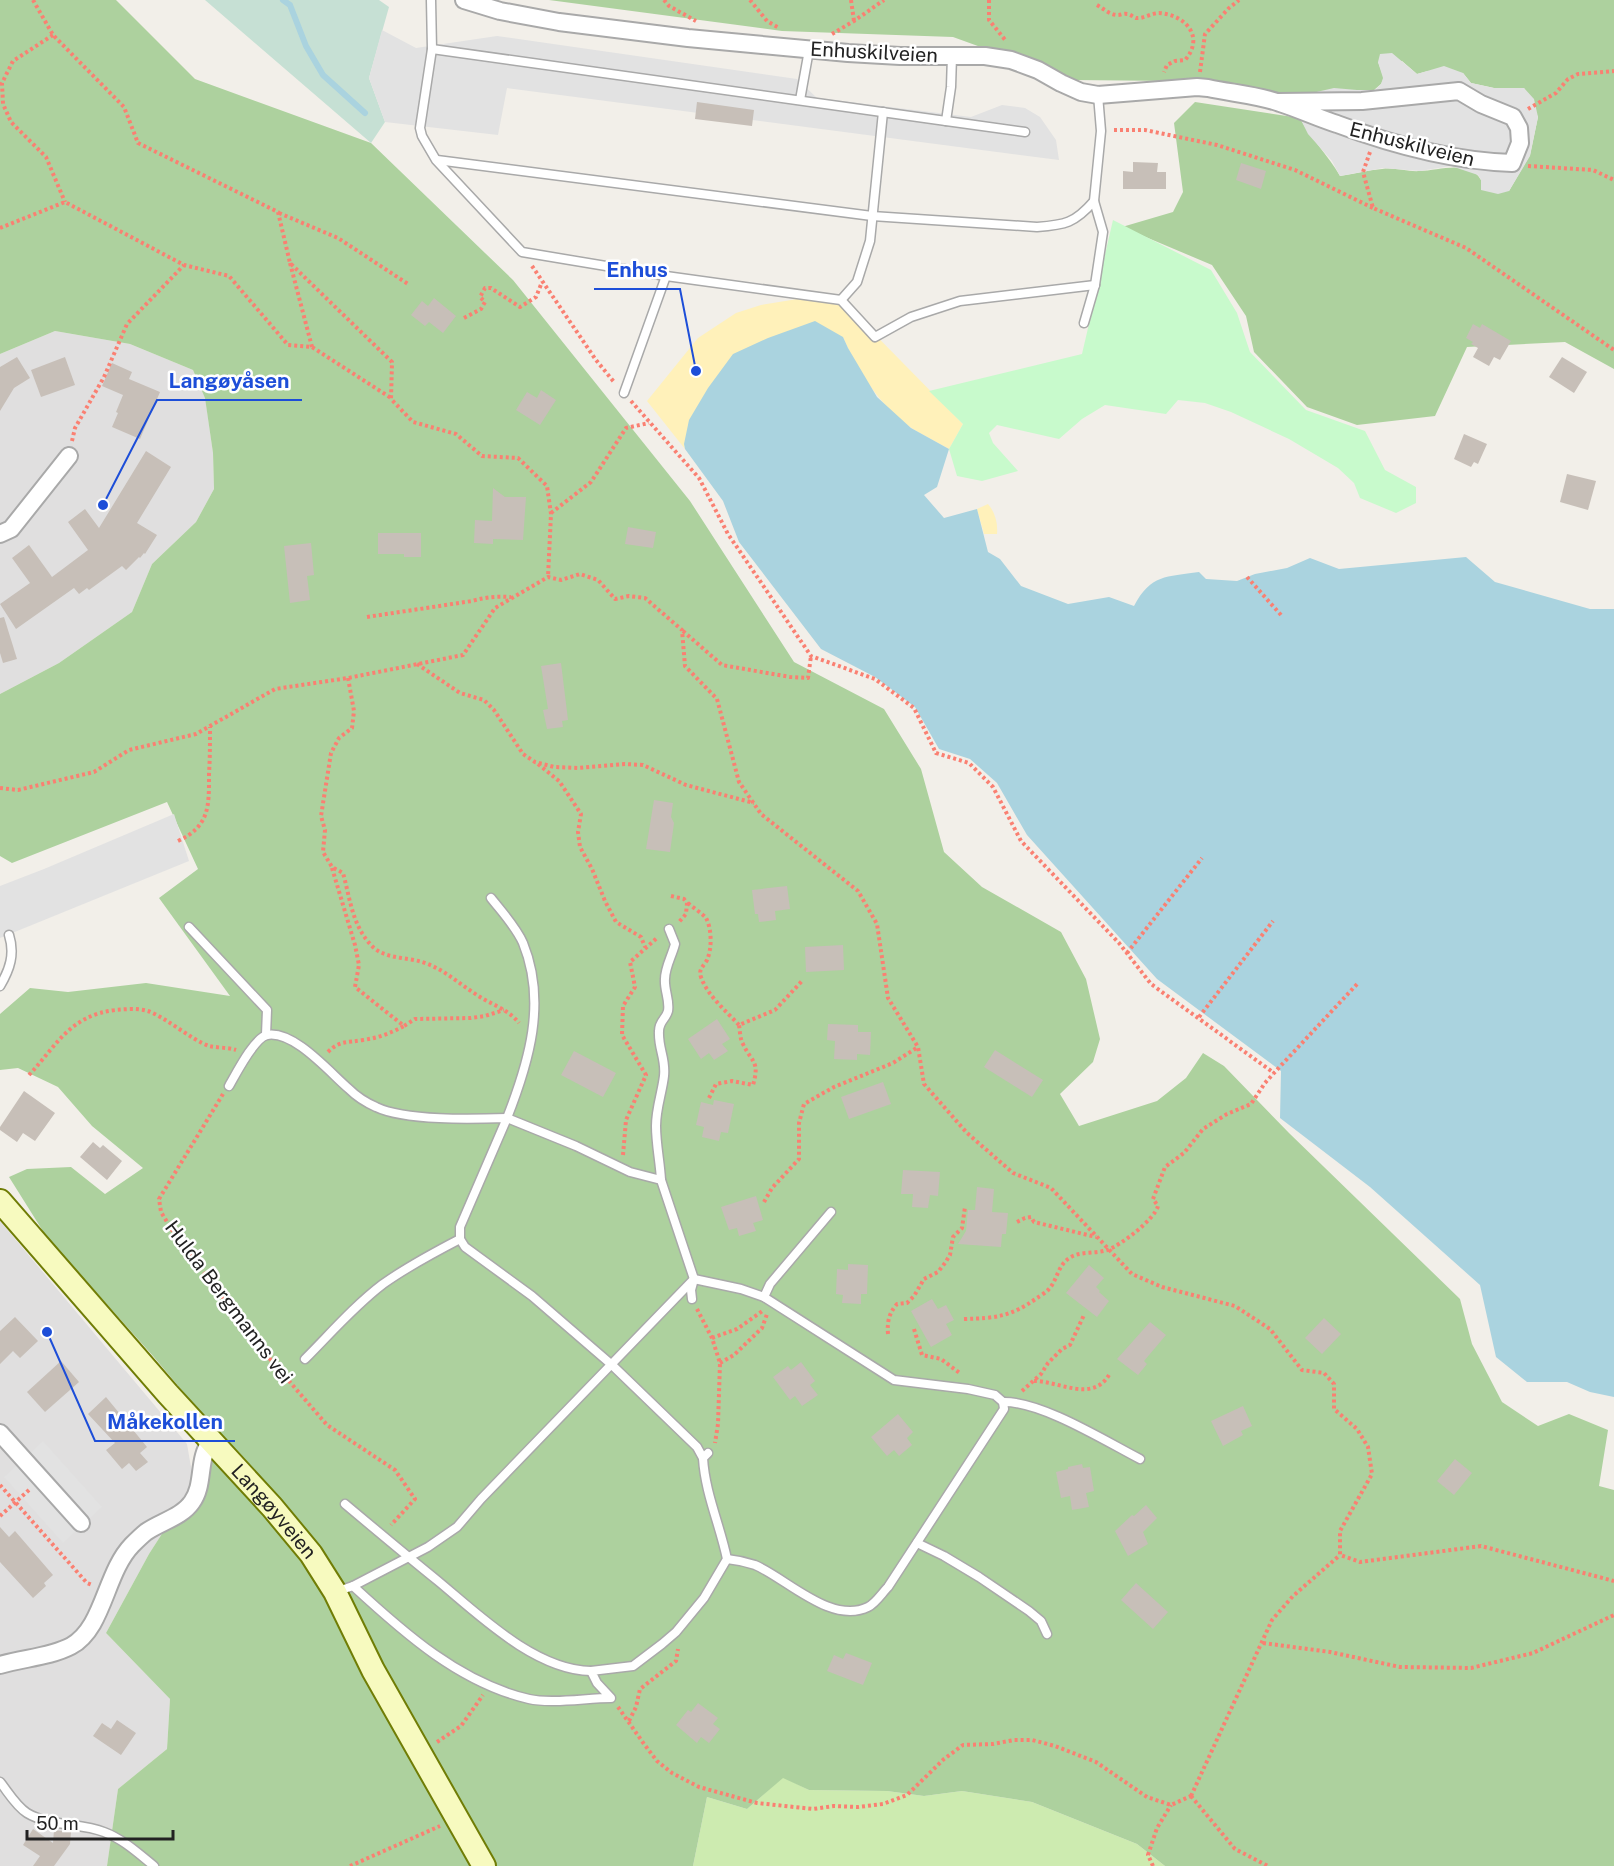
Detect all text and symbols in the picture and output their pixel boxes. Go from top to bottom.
street label: Enhuskilveien [809,37,939,67]
street label: Enhuskilveien [1347,117,1477,171]
callout: Enhus [594,250,680,289]
text: Enhus [606,257,668,282]
callout: Langøyåsen [157,361,302,400]
text: Langøyåsen [168,368,290,393]
street label: Hulda Bergmanns vei [160,1216,298,1388]
callout: Måkekollen [95,1402,235,1441]
text: Måkekollen [107,1409,223,1434]
street label: Langøyveien [226,1459,322,1564]
scale bar [27,1803,172,1841]
text: 50 m [36,1813,79,1834]

